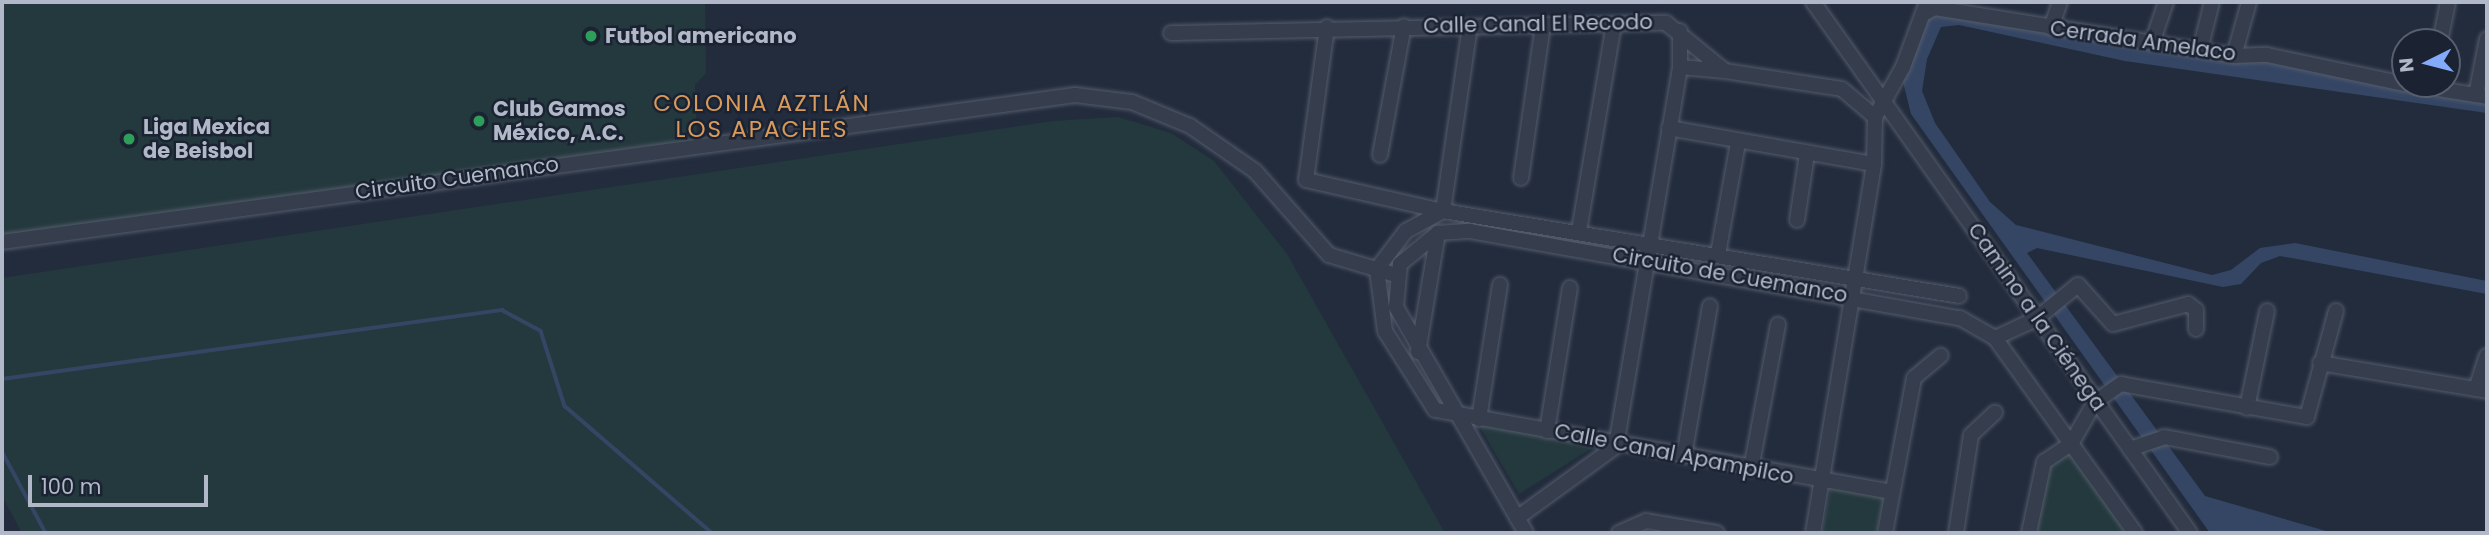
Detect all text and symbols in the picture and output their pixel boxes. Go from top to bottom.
street label: Calle Canal El Recodo [1423,9,1653,39]
street label: Cerrada Amelaco [2048,15,2238,67]
place label: Futbol americano [605,23,797,49]
marker: Futbol americano [583,28,599,44]
north arrow [2391,28,2461,98]
text: N [2392,57,2421,74]
district label: COLONIA AZTLÁN LOS APACHES [655,89,869,143]
place label: Club Gamos México, A.C. [493,96,626,146]
marker: Club Gamos México, A.C. [471,113,487,129]
place label: Liga Mexica de Beisbol [143,114,270,164]
marker: Liga Mexica de Beisbol [121,131,137,147]
street label: Circuito Cuemanco [354,151,560,205]
street label: Camino a la Ciénega [1963,218,2111,416]
street label: Circuito de Cuemanco [1611,242,1849,308]
street label: Calle Canal Apampilco [1552,418,1796,490]
scale bar [32,462,212,506]
text: 100 m [41,472,101,501]

